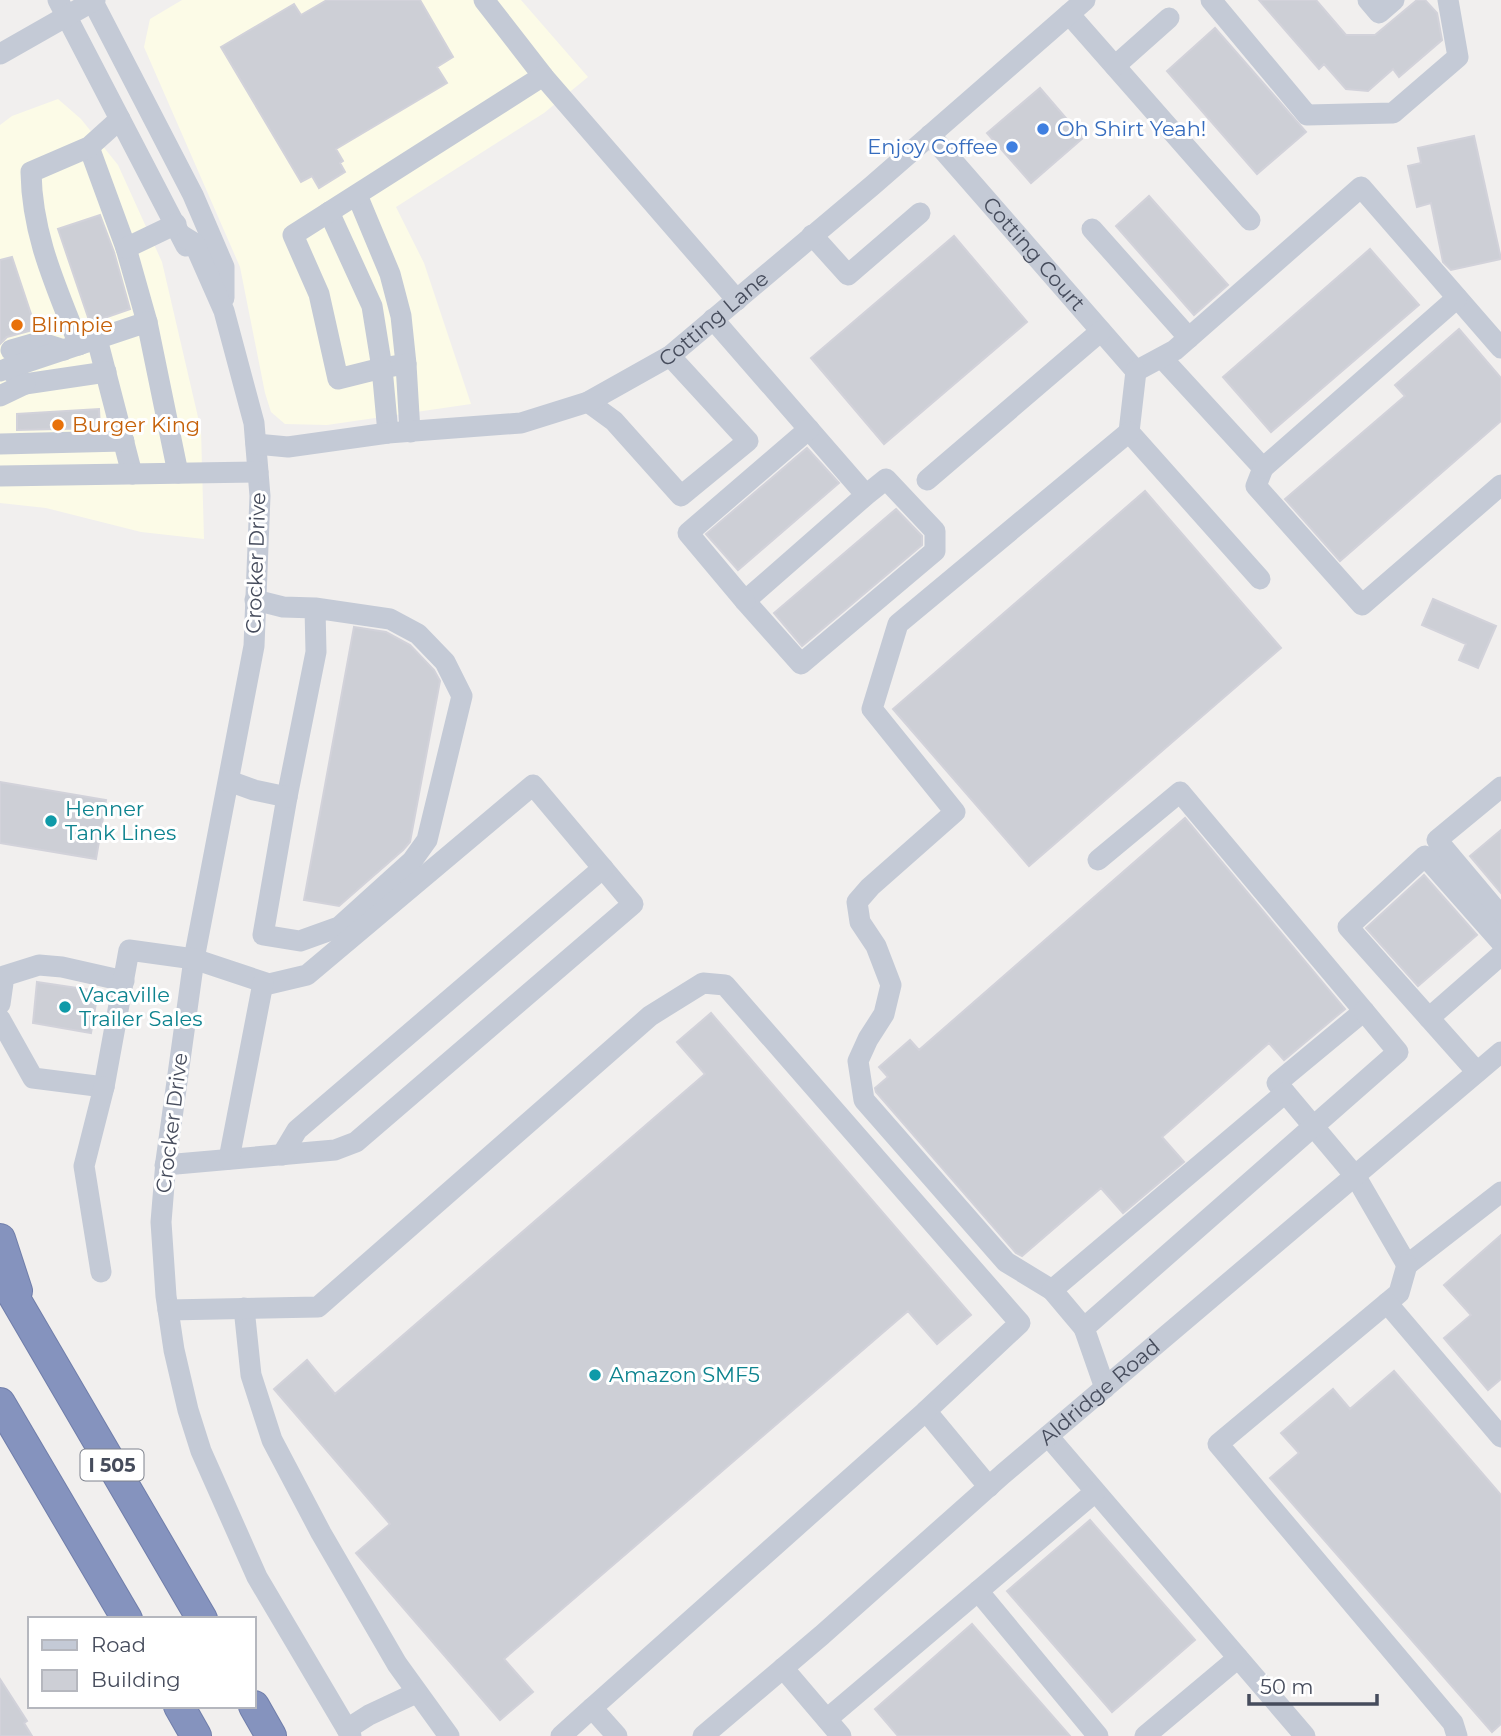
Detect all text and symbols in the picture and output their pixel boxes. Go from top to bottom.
place label: Oh Shirt Yeah! [1057,116,1206,141]
marker: Oh Shirt Yeah! [1035,121,1051,137]
place label: Enjoy Coffee [867,134,998,159]
marker: Enjoy Coffee [1004,139,1020,155]
street label: Cotting Court [978,192,1091,316]
street label: Cotting Lane [654,265,773,372]
place label: Blimpie [31,312,113,337]
marker: Blimpie [9,317,25,333]
place label: Burger King [72,412,200,437]
marker: Burger King [50,417,66,433]
street label: Crocker Drive [241,492,270,634]
place label: Henner Tank Lines [65,796,176,845]
marker: Henner Tank Lines [43,813,59,829]
place label: Vacaville Trailer Sales [79,982,203,1031]
marker: Vacaville Trailer Sales [57,999,73,1015]
street label: Crocker Drive [150,1051,193,1195]
street label: Aldridge Road [1034,1333,1165,1450]
place label: Amazon SMF5 [609,1362,760,1387]
marker: Amazon SMF5 [587,1367,603,1383]
road number: I 505 [80,1450,144,1480]
legend [28,1617,256,1708]
text: Road [91,1632,146,1657]
scale bar [1249,1662,1377,1706]
text: Building [91,1667,181,1692]
text: 50 m [1260,1674,1314,1699]

